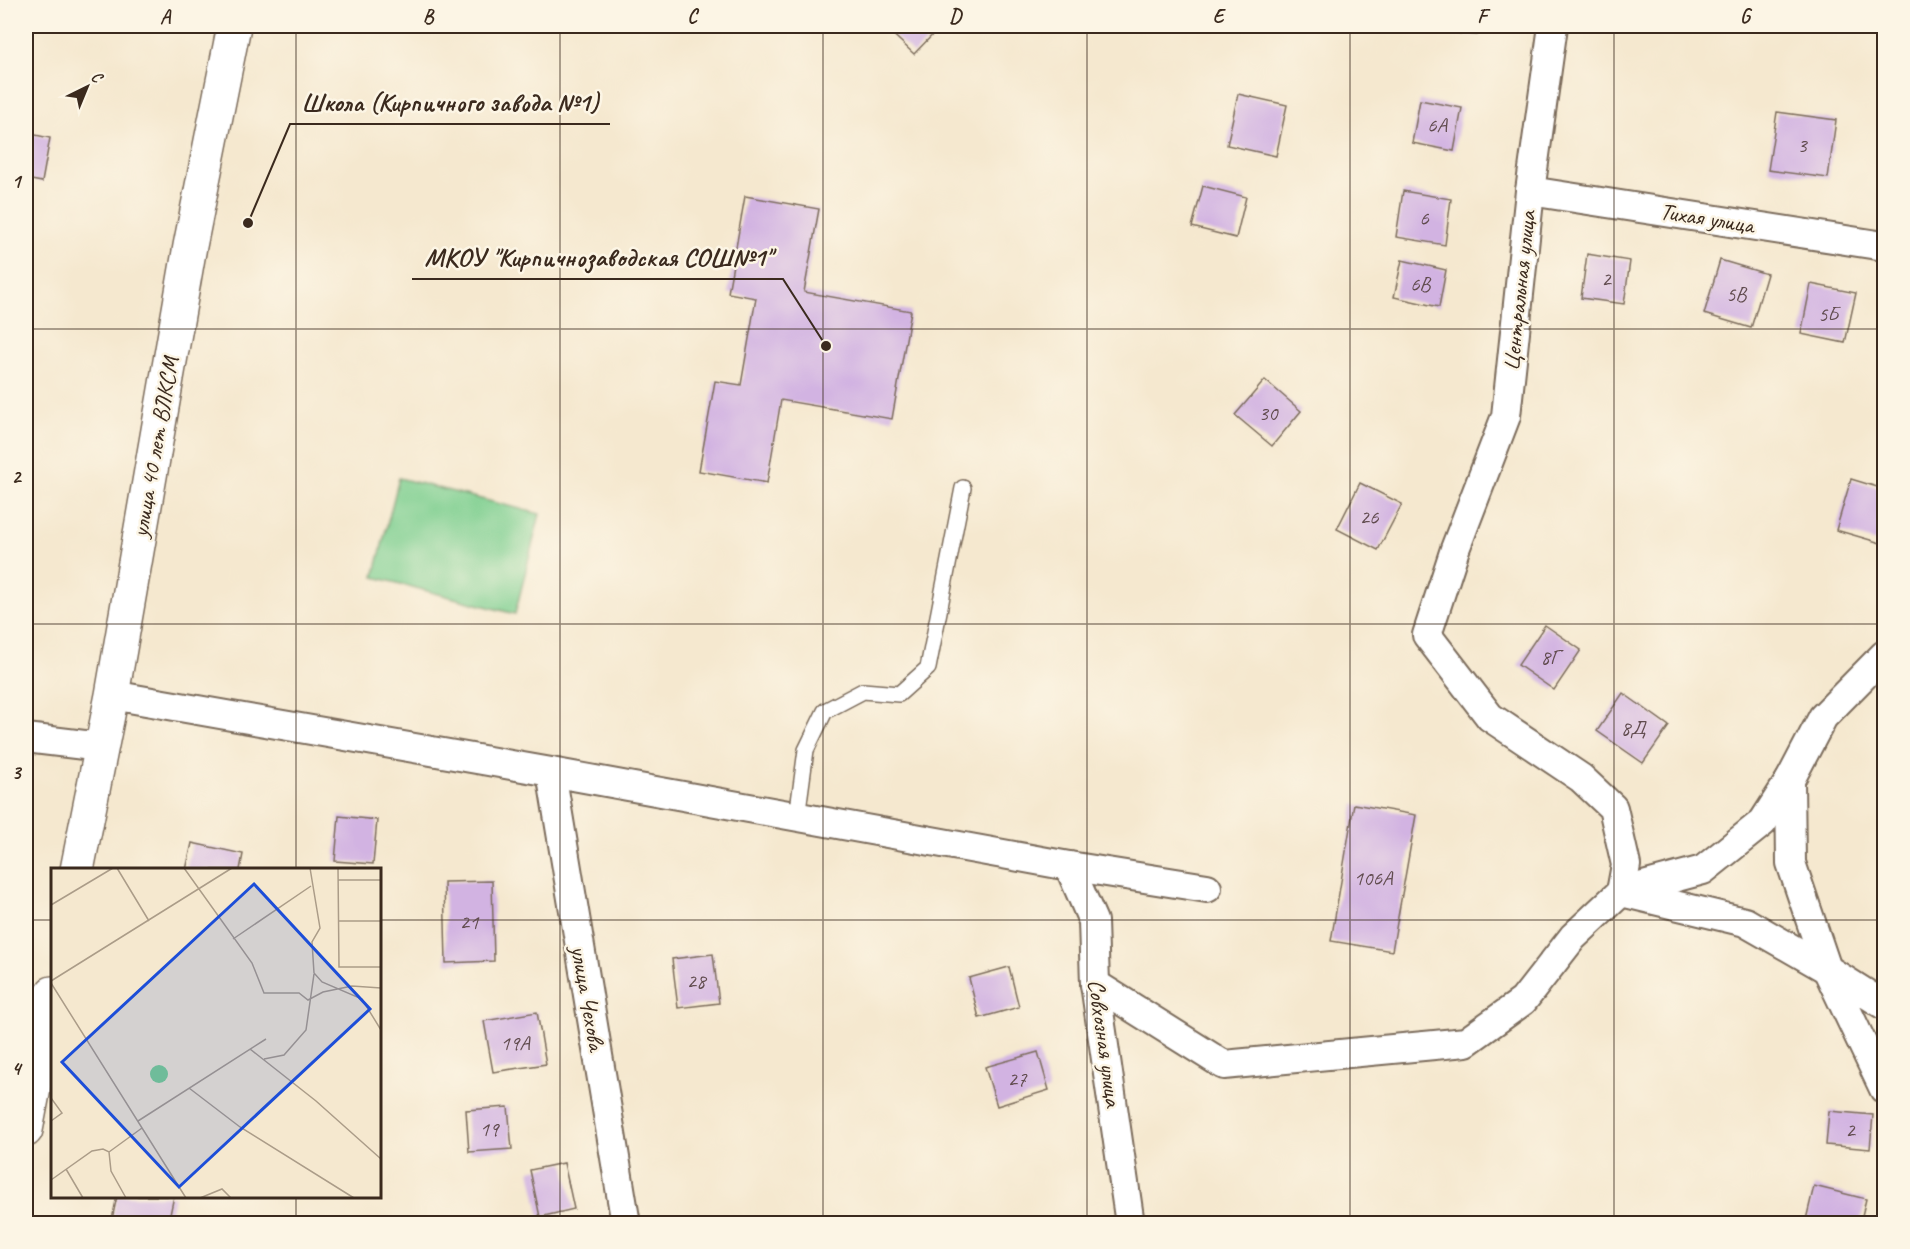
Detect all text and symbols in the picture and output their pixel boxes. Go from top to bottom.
text: A [160,4,172,29]
text: B [423,4,435,29]
text: C [687,4,699,29]
text: D [949,4,963,29]
text: E [1213,4,1227,29]
text: F [1477,4,1491,29]
text: G [1740,4,1753,29]
north arrow [57,57,117,117]
text: С [87,67,108,88]
callout: Школа (Кирпичного завода №1) [290,80,610,124]
text: Школа (Кирпичного завода №1) [301,86,601,119]
house number: 6А [1427,112,1448,138]
house number: 3 [1797,132,1808,158]
text: 1 [12,169,23,194]
street label: Тихая улица [1658,196,1758,241]
house number: 6 [1419,205,1429,231]
street label: Центральная улица [1496,208,1542,373]
callout: МКОУ "Кирпичнозаводская СОШ№1" [412,235,783,279]
text: МКОУ "Кирпичнозаводская СОШ№1" [425,241,777,274]
house number: 2 [1601,266,1612,292]
house number: 6В [1410,271,1432,297]
house number: 5В [1726,281,1748,307]
house number: 5Б [1818,301,1841,327]
street label: улица 40 лет ВЛКСМ [124,353,186,541]
house number: 30 [1259,400,1279,426]
text: 2 [12,464,23,489]
house number: 26 [1360,504,1379,530]
house number: 8Г [1540,644,1564,670]
house number: 8Д [1621,715,1647,741]
text: 3 [12,760,23,785]
house number: 106А [1354,865,1394,891]
inset map [51,868,381,1198]
house number: 21 [460,909,480,935]
street label: улица Чехова [564,941,612,1055]
house number: 28 [687,968,708,994]
street label: Совхозная улица [1081,977,1129,1110]
house number: 19А [500,1030,531,1056]
text: 4 [12,1056,24,1081]
house number: 27 [1008,1066,1028,1092]
house number: 19 [480,1116,500,1142]
house number: 2 [1845,1117,1856,1143]

